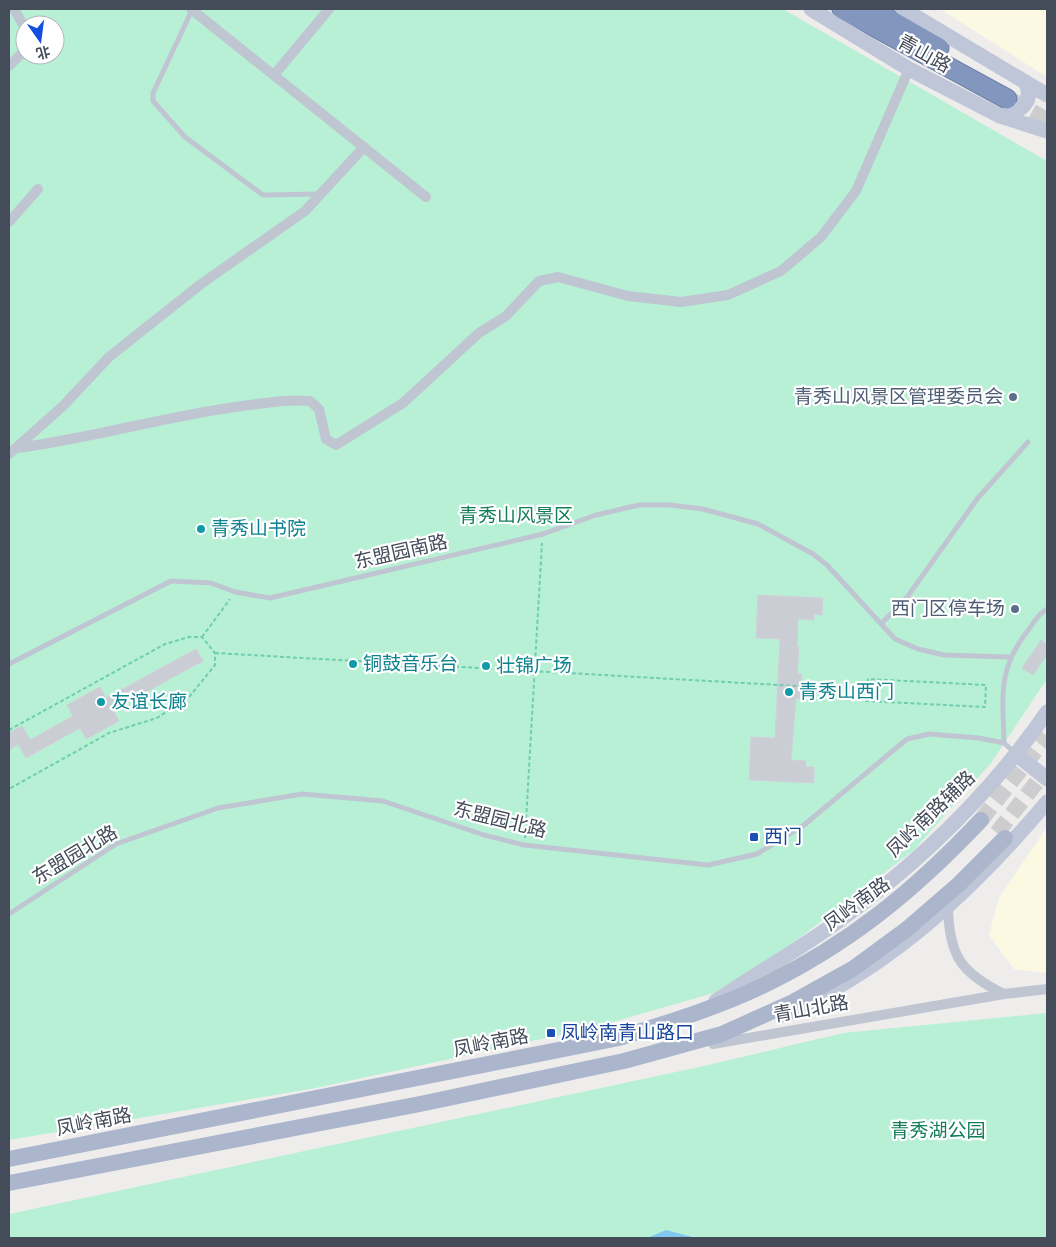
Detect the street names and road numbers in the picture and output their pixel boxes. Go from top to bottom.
street label: 青山路 [893,30,955,78]
street label: 东盟园南路 [352,530,450,574]
street label: 凤岭南路辅路 [882,766,980,862]
street label: 东盟园北路 [451,797,549,843]
street label: 东盟园北路 [28,820,122,890]
street label: 凤岭南路 [819,872,895,936]
street label: 青山北路 [771,991,851,1027]
street label: 凤岭南路 [451,1024,531,1062]
street label: 凤岭南路 [54,1103,134,1141]

